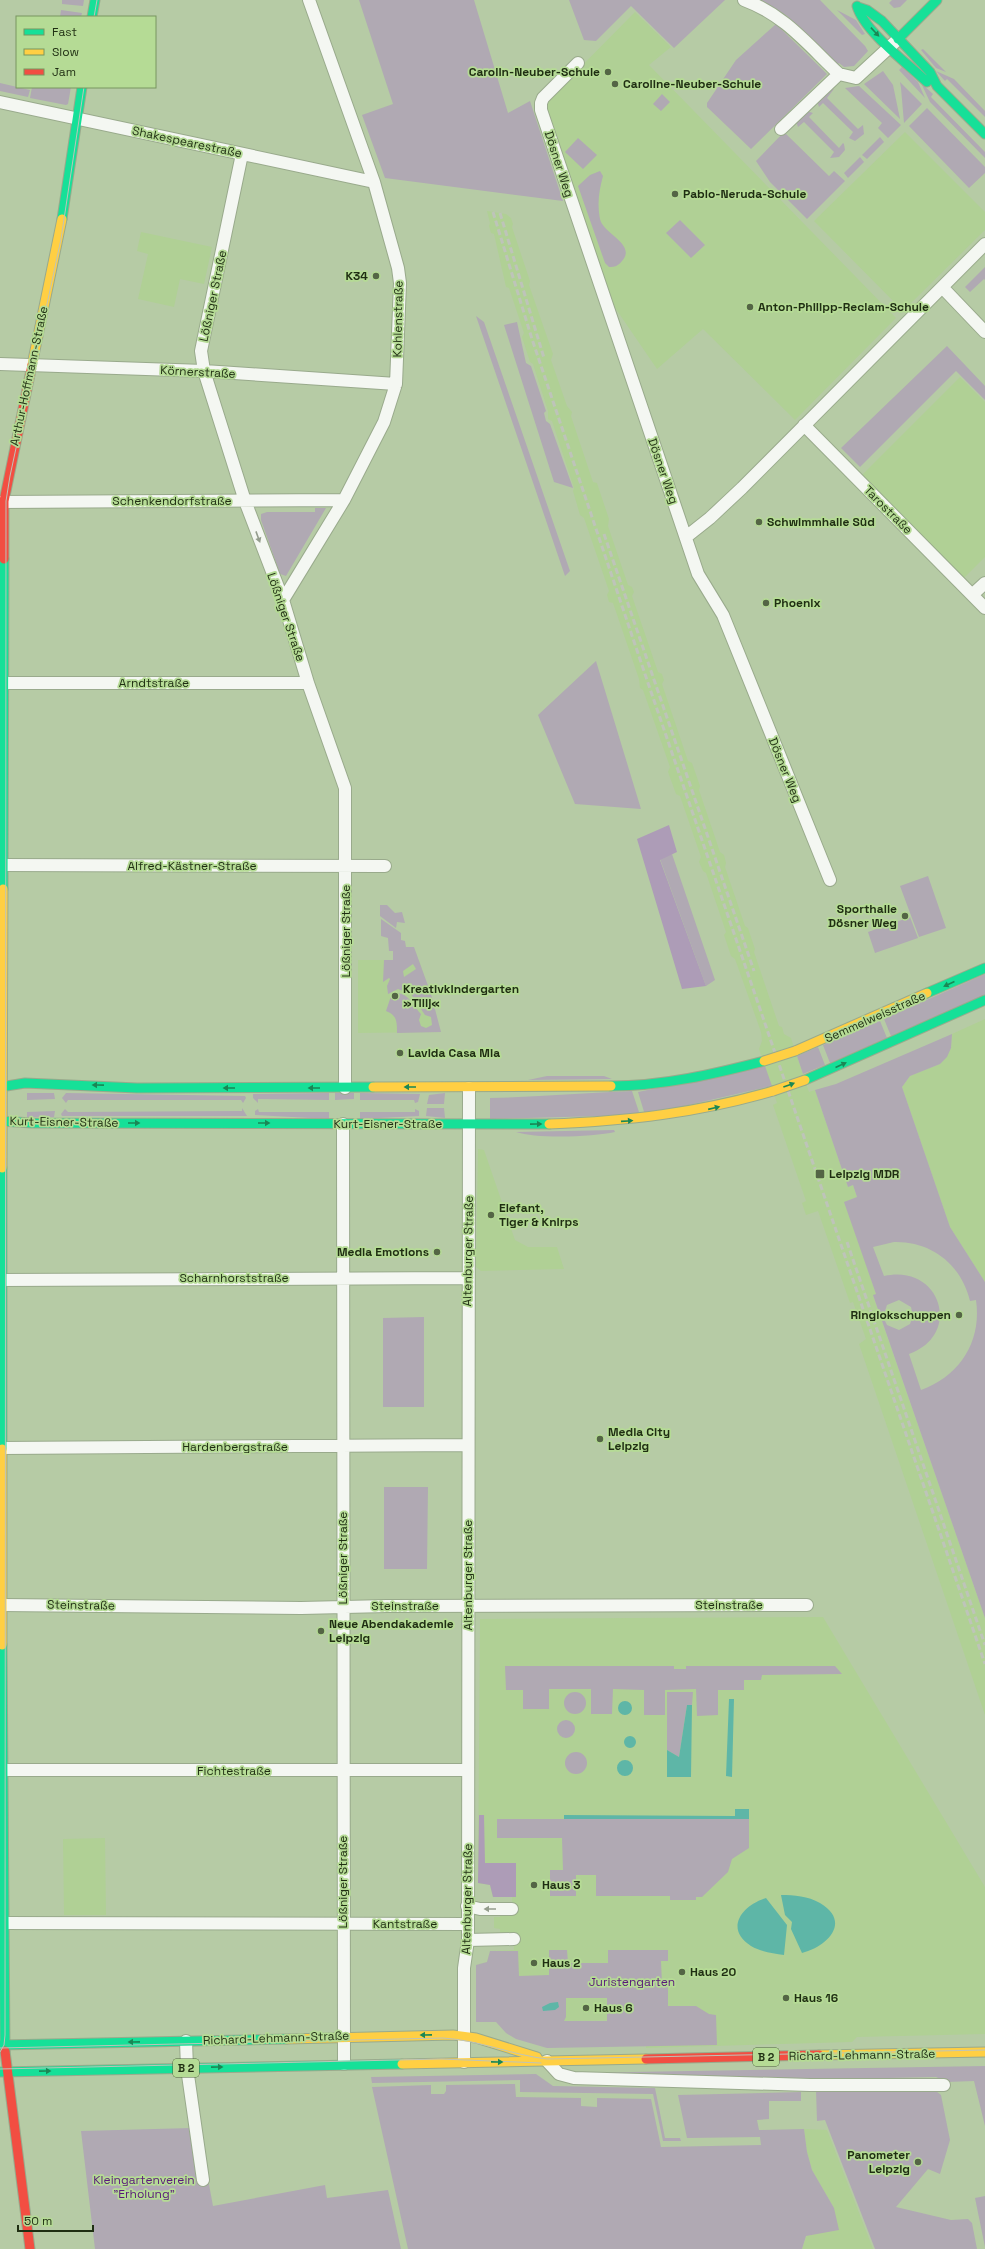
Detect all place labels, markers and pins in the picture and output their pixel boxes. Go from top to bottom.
place label: Carolin-Neuber-Schule [469,64,600,80]
marker: Carolin-Neuber-Schule [603,67,613,77]
place label: Caroline-Neuber-Schule [623,76,761,92]
marker: Caroline-Neuber-Schule [610,79,620,89]
place label: Pablo-Neruda-Schule [683,186,806,202]
marker: Pablo-Neruda-Schule [670,189,680,199]
place label: K34 [346,268,368,284]
marker: K34 [371,271,381,281]
place label: Anton-Philipp-Reclam-Schule [758,299,929,315]
marker: Anton-Philipp-Reclam-Schule [745,302,755,312]
place label: Schwimmhalle Süd [767,514,875,530]
marker: Schwimmhalle Süd [754,517,764,527]
place label: Phoenix [774,595,821,611]
marker: Phoenix [761,598,771,608]
place label: Sporthalle Dösner Weg [828,901,897,931]
marker: Sporthalle Dösner Weg [900,911,910,921]
place label: Kreativkindergarten »Tillj« [403,981,519,1011]
marker: Kreativkindergarten »Tillj« [390,991,400,1001]
place label: Lavida Casa Mia [408,1045,500,1061]
marker: Lavida Casa Mia [395,1048,405,1058]
place label: Leipzig MDR [829,1166,900,1182]
marker: Leipzig MDR [814,1168,826,1180]
place label: Elefant, Tiger & Knirps [499,1200,578,1230]
marker: Elefant, Tiger & Knirps [486,1210,496,1220]
place label: Media Emotions [337,1244,429,1260]
marker: Media Emotions [432,1247,442,1257]
place label: Ringlokschuppen [850,1307,951,1323]
marker: Ringlokschuppen [954,1310,964,1320]
place label: Media City Leipzig [608,1424,670,1454]
marker: Media City Leipzig [595,1434,605,1444]
place label: Neue Abendakademie Leipzig [329,1616,454,1646]
marker: Neue Abendakademie Leipzig [316,1626,326,1636]
place label: Haus 3 [542,1877,581,1893]
marker: Haus 3 [529,1880,539,1890]
place label: Haus 2 [542,1955,581,1971]
marker: Haus 2 [529,1958,539,1968]
place label: Haus 20 [690,1964,736,1980]
marker: Haus 20 [677,1967,687,1977]
place label: Haus 16 [794,1990,838,2006]
marker: Haus 16 [781,1993,791,2003]
place label: Haus 6 [594,2000,633,2016]
marker: Haus 6 [581,2003,591,2013]
place label: Panometer Leipzig [847,2147,910,2177]
marker: Panometer Leipzig [913,2157,923,2167]

